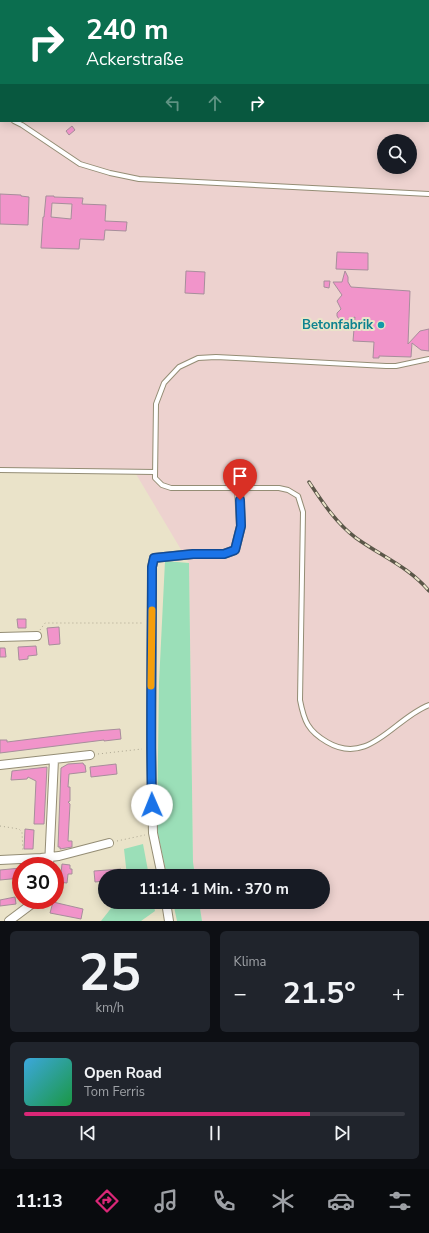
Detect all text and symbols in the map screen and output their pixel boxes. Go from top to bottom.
text: 240 m [86,11,169,49]
icon: right [20,16,72,68]
text: Ackerstraße [86,47,183,71]
icon: left [162,92,184,114]
icon: ahead [204,92,226,114]
icon: right [246,92,268,114]
map controls [377,134,417,174]
button: search [377,134,417,174]
place label: Betonfabrik [302,316,374,334]
marker: Betonfabrik [376,320,386,330]
pin [223,459,257,500]
icon: arrive [229,465,251,487]
position arrow [131,784,173,826]
speed limit sign: 30 [12,857,64,909]
text: 11:14 · 1 Min. · 370 m [139,879,289,899]
text: 25 [79,937,141,1008]
text: Klima [234,953,267,971]
text: 21.5° [283,973,356,1014]
text: − [234,979,247,1009]
text: + [392,979,405,1009]
text: km/h [95,999,124,1017]
text: Open Road [84,1063,162,1083]
text: Tom Ferris [84,1083,145,1101]
icon: previous [77,1122,99,1144]
icon: pause [204,1122,226,1144]
icon: next [331,1122,353,1144]
icon: directions [93,1187,121,1215]
icon: music [152,1187,180,1215]
icon: phone [210,1187,238,1215]
icon: climate [269,1187,297,1215]
icon: car [327,1187,355,1215]
icon: filters [386,1187,414,1215]
text: 11:13 [15,1189,63,1213]

